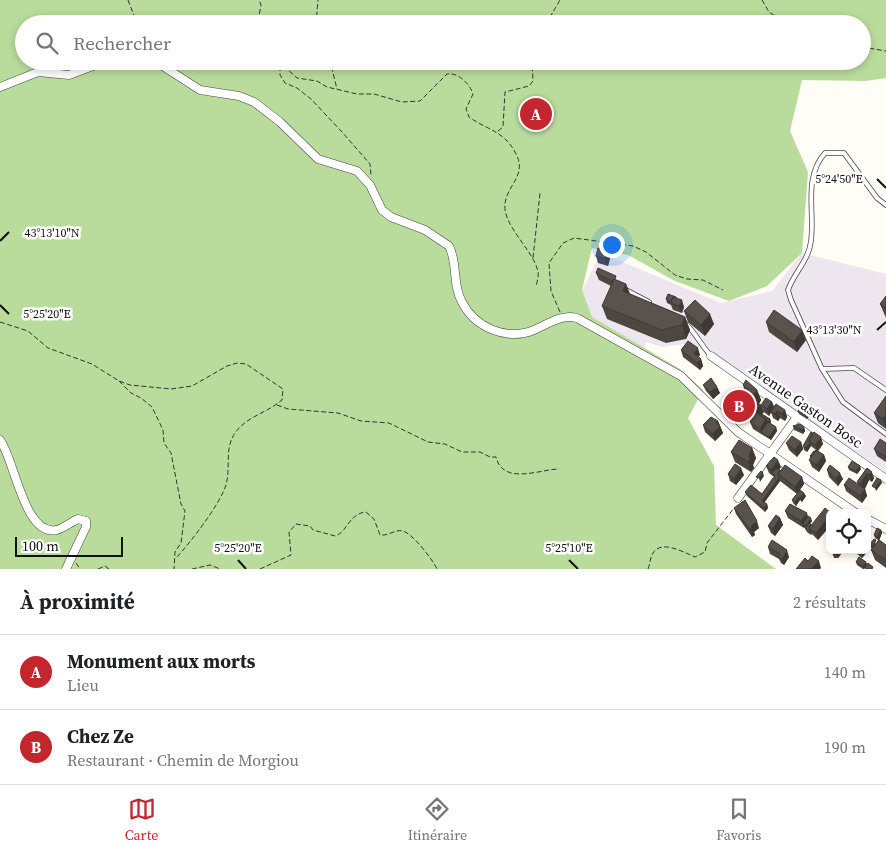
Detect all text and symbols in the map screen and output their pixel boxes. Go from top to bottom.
search box [15,15,871,70]
icon: search [33,29,61,57]
text: Rechercher [73,30,171,56]
pin: A [520,95,552,133]
text: 5°24'50"E [815,171,863,187]
text: 43°13'10"N [24,225,80,241]
your location [599,232,625,258]
text: 5°25'20"E [23,306,71,322]
text: 43°13'30"N [806,322,862,338]
street label: Avenue Gaston Bosc [745,358,867,453]
pin: B [723,387,755,425]
map controls [826,509,871,554]
button: locate [826,509,871,554]
scale bar [15,534,122,557]
text: 100 m [22,536,59,556]
text: 5°25'20"E [214,540,262,556]
text: 5°25'10"E [545,540,593,556]
text: À proximité [20,587,135,616]
text: 2 résultats [793,591,866,613]
text: Monument aux morts [67,648,255,674]
text: A [31,661,41,683]
text: 140 m [824,661,866,683]
text: Lieu [67,674,99,696]
text: Chez Ze [67,723,134,749]
text: B [31,736,41,758]
text: 190 m [824,736,866,758]
text: Restaurant · Chemin de Morgiou [67,749,299,771]
tab: Carte [125,795,158,845]
tab: Itinéraire [408,795,467,845]
tab: Favoris [716,795,761,845]

